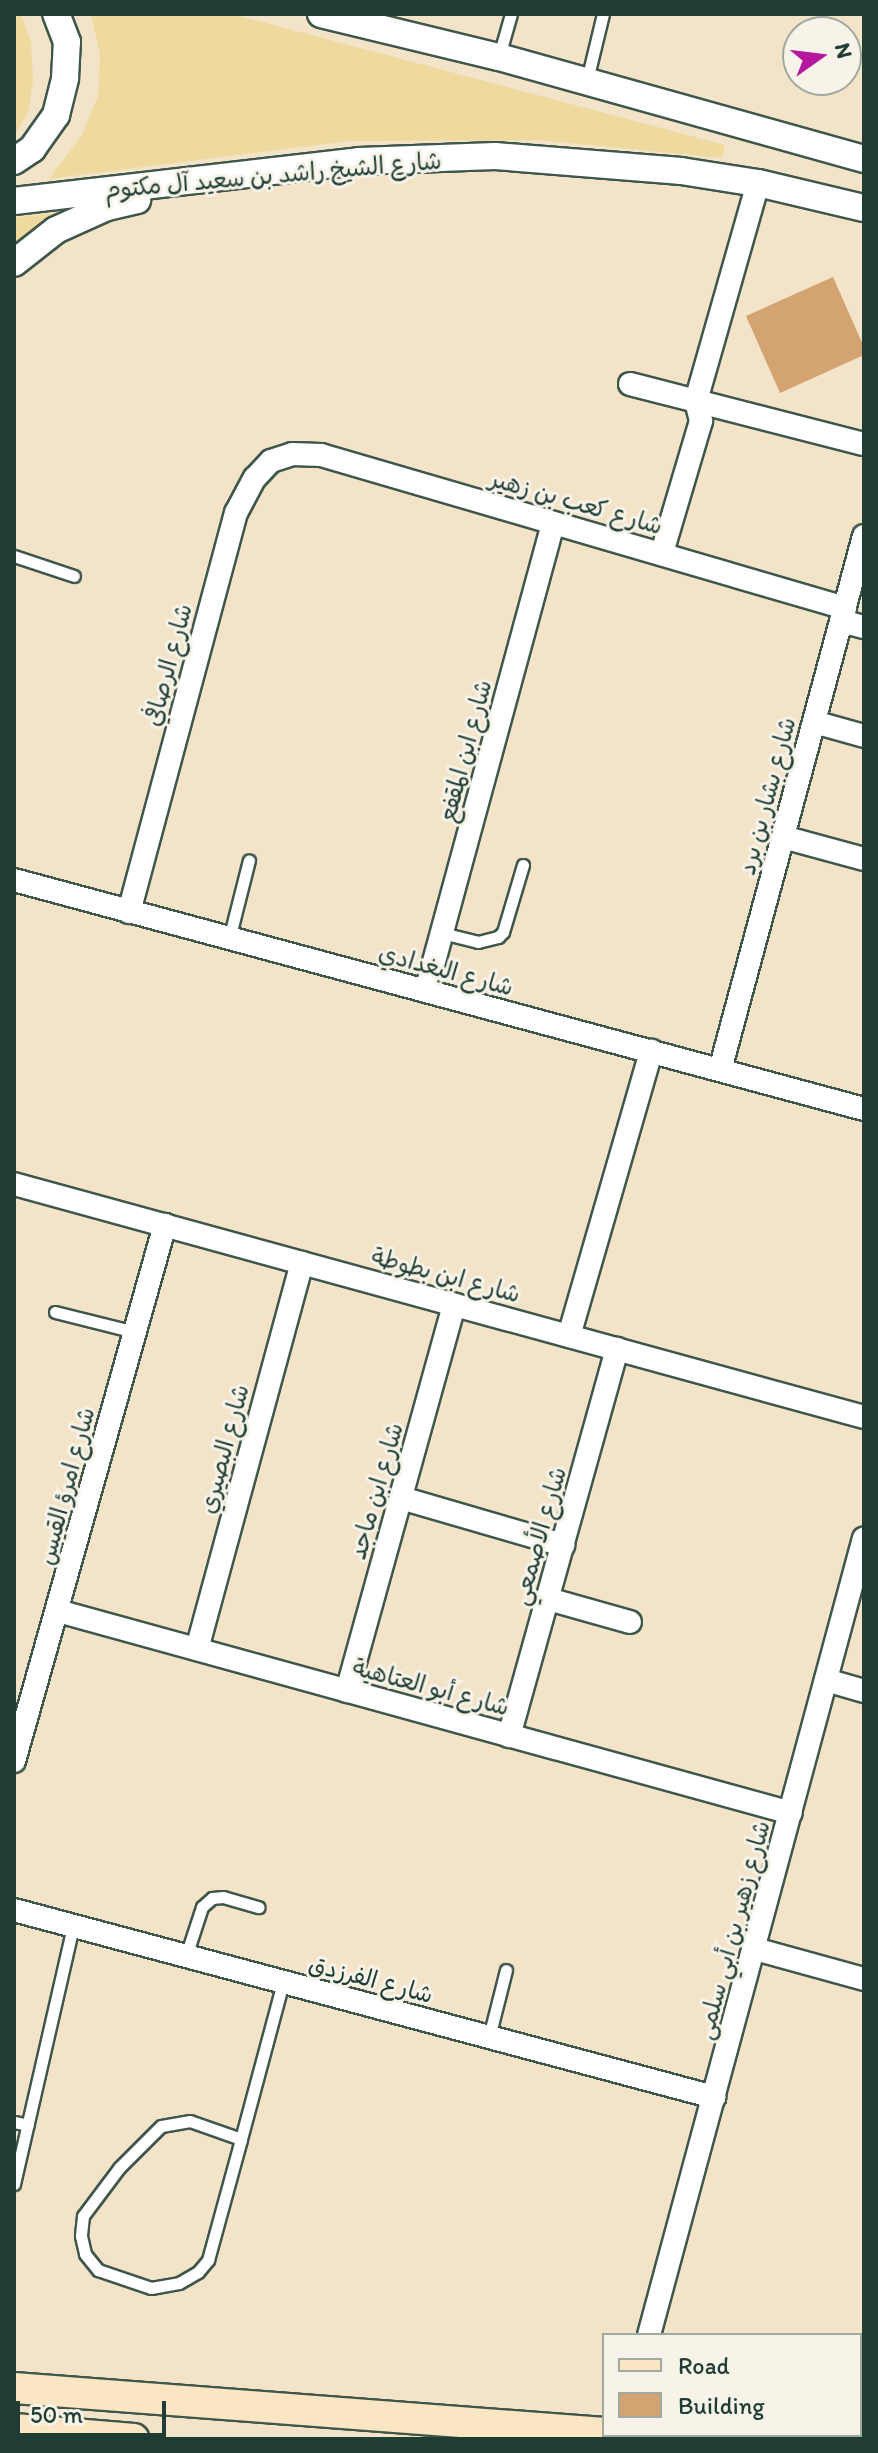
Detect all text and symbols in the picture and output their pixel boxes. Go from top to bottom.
north arrow [782,16,862,96]
text: N [829,40,859,61]
street label: شارع الشيخ راشد بن سعيد آل مكتوم [103,146,443,204]
street label: شارع كعب بن زهير [486,464,666,540]
street label: شارع الرصافي [138,601,198,729]
street label: شارع ابن المقفع [432,677,498,825]
street label: شارع بشار بن برد [732,714,802,878]
street label: شارع البغدادي [375,938,517,1002]
street label: شارع ابن بطوطة [368,1241,524,1309]
street label: شارع البصيري [193,1381,255,1517]
street label: شارع امرؤ القيس [31,1404,101,1568]
street label: شارع ابن ماجد [343,1419,409,1563]
street label: شارع الأصمعي [506,1464,572,1608]
street label: شارع أبو العتاهية [350,1652,512,1722]
street label: شارع زهير بن أبي سلمى [690,1817,776,2043]
street label: شارع الفرزدق [306,1949,436,2009]
legend [602,2333,862,2437]
text: Road [678,2351,730,2380]
scale bar [20,2385,170,2435]
text: Building [678,2391,765,2420]
text: 50 m [30,2400,83,2429]

